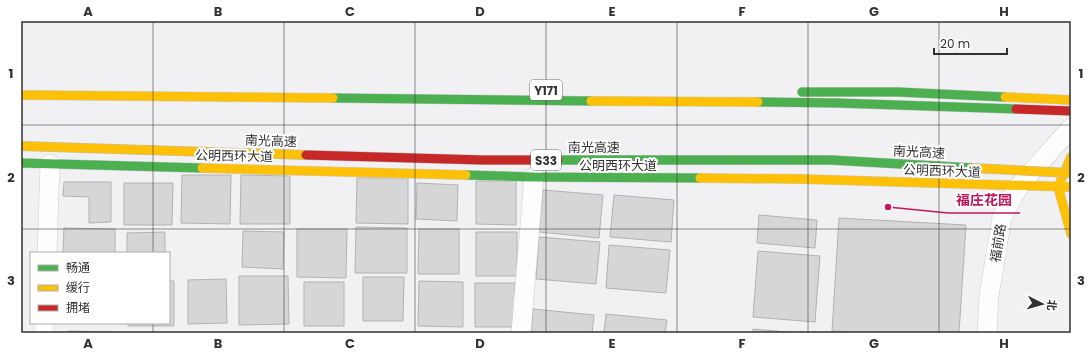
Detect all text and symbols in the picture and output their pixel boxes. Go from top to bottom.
text: A [83,2,93,21]
text: B [214,2,223,21]
text: C [345,2,355,21]
text: D [475,2,485,21]
text: E [608,2,616,21]
text: F [738,2,746,21]
text: G [869,2,879,21]
text: H [999,2,1009,21]
scale bar [934,30,1007,56]
text: 20 m [940,35,970,52]
text: 1 [9,64,13,83]
text: 1 [1079,64,1083,83]
road number: Y171 [530,80,562,100]
street label: 南光高速 [245,131,297,151]
street label: 南光高速 [568,138,620,157]
street label: 南光高速 [893,141,945,163]
street label: 公明西环大道 [195,146,273,166]
road number: S33 [531,150,561,170]
street label: 公明西环大道 [579,156,657,175]
street label: 公明西环大道 [903,160,981,182]
text: 2 [7,168,15,187]
text: 2 [1077,168,1085,187]
callout: 福庄花园 [948,187,1020,213]
text: 福庄花园 [956,190,1012,210]
street label: 福前路 [986,222,1010,264]
legend [30,252,170,324]
text: 畅通 [66,259,90,276]
text: 3 [7,271,15,290]
text: 3 [1077,271,1085,290]
text: 缓行 [66,279,90,296]
north arrow [1022,284,1062,324]
text: 拥堵 [66,299,90,316]
text: 北 [1043,299,1060,311]
text: A [83,334,93,353]
text: B [214,334,223,353]
text: C [345,334,355,353]
text: D [475,334,485,353]
text: E [608,334,616,353]
text: F [738,334,746,353]
text: G [869,334,879,353]
text: H [999,334,1009,353]

